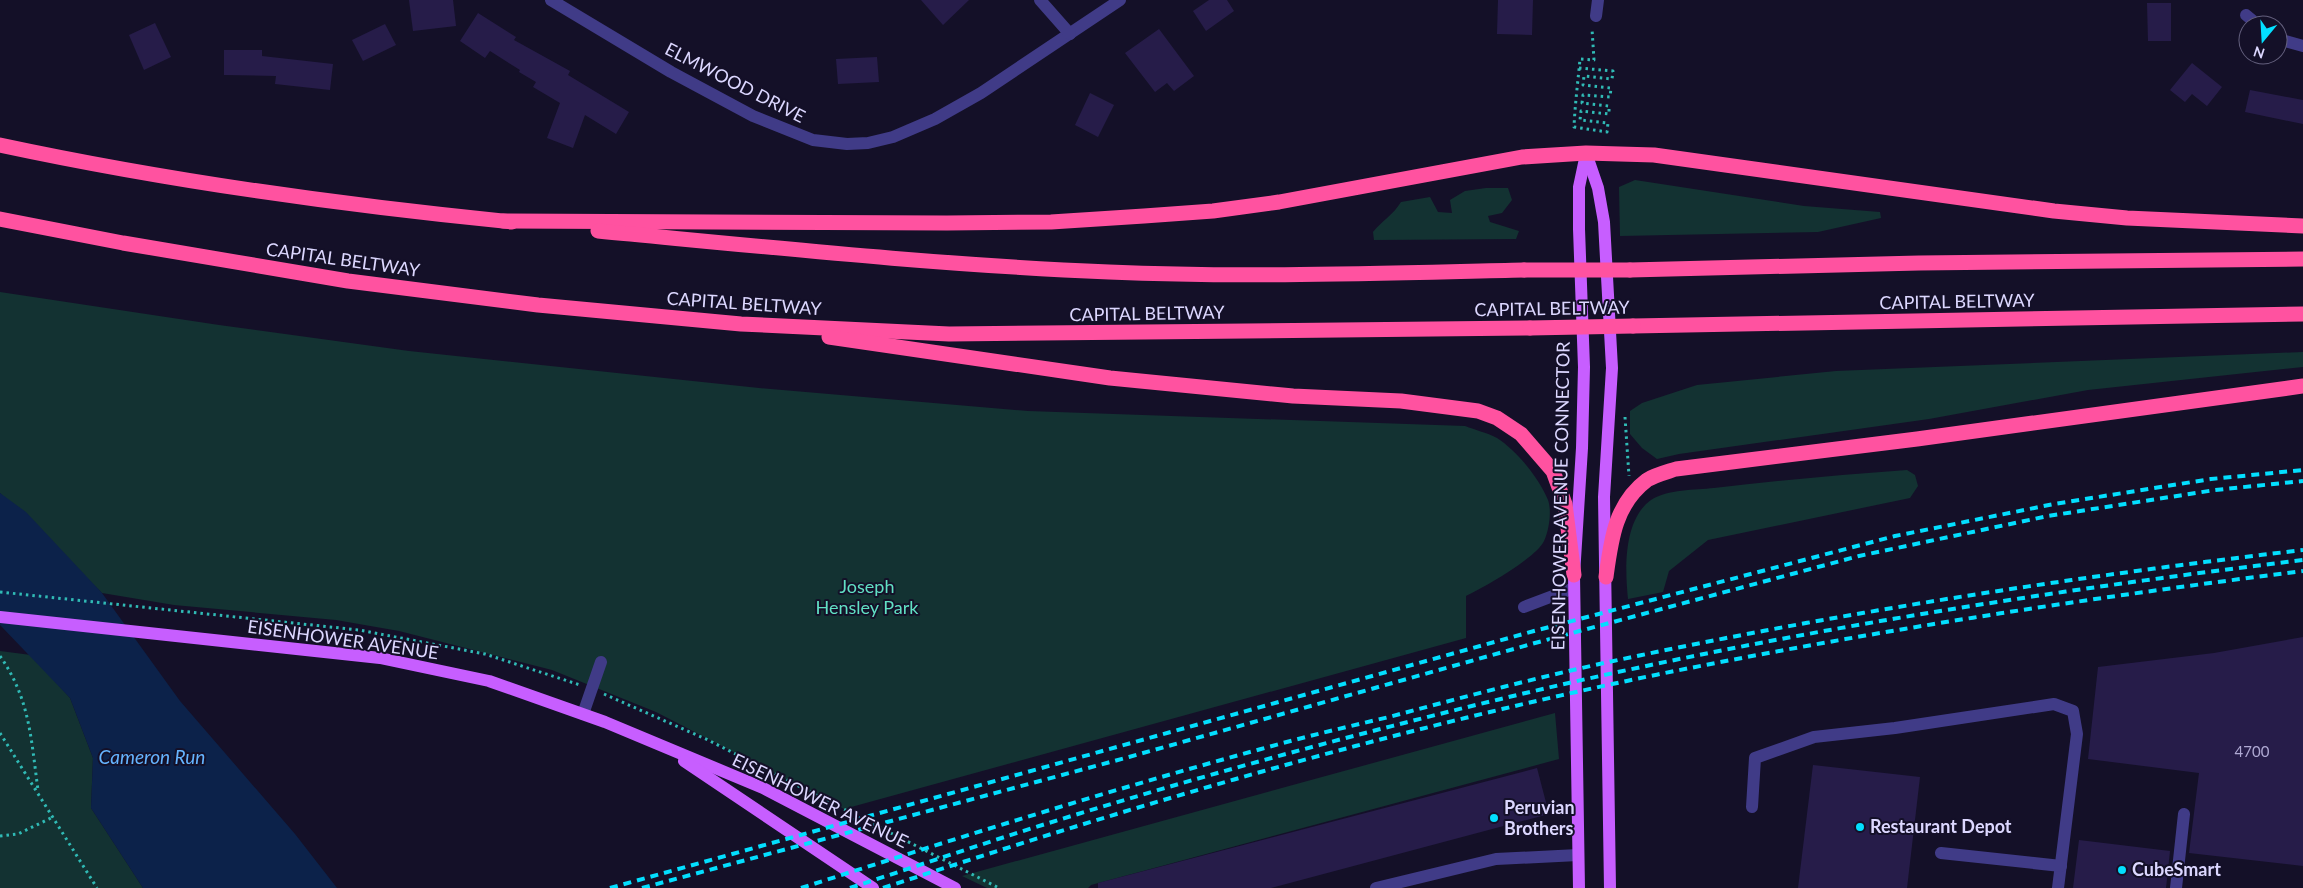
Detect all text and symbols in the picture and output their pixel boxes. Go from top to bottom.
north arrow [2238,15,2288,65]
street label: ELMWOOD DRIVE [662,37,809,127]
text: N [2251,43,2267,63]
street label: CAPITAL BELTWAY [265,237,422,281]
street label: CAPITAL BELTWAY [666,287,823,319]
street label: CAPITAL BELTWAY [1879,289,2036,313]
street label: CAPITAL BELTWAY [1474,296,1631,320]
street label: CAPITAL BELTWAY [1069,301,1226,325]
street label: EISENHOWER AVENUE CONNECTOR [1546,341,1574,651]
park label: Joseph Hensley Park [816,575,919,618]
street label: EISENHOWER AVENUE [246,615,440,663]
house number: 4700 [2235,742,2270,760]
water label: Cameron Run [99,745,205,768]
street label: EISENHOWER AVENUE [729,748,912,852]
place label: Peruvian Brothers [1504,796,1575,839]
marker: Peruvian Brothers [1488,812,1500,824]
place label: Restaurant Depot [1870,815,2012,837]
marker: Restaurant Depot [1854,821,1866,833]
place label: CubeSmart [2132,858,2221,880]
marker: CubeSmart [2116,864,2128,876]

